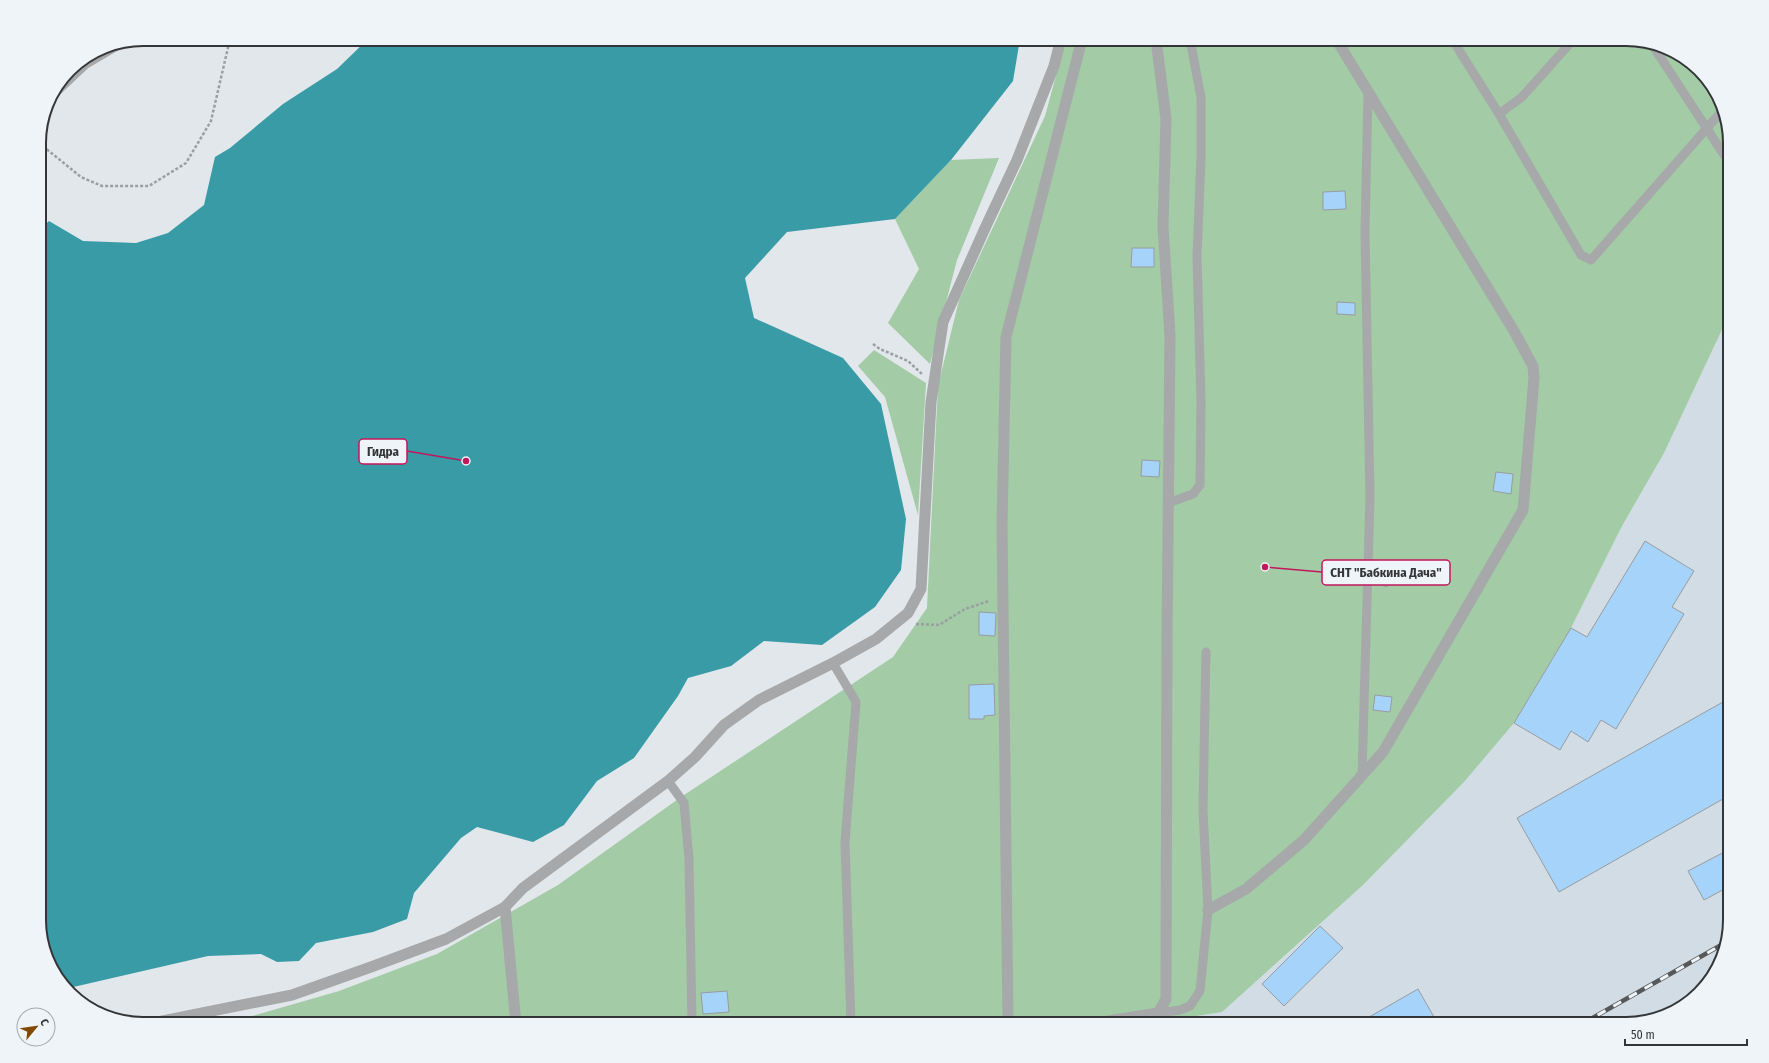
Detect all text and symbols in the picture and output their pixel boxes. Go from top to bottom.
callout: Гидра [359,439,407,464]
text: Гидра [367,444,399,459]
callout: СНТ "Бабкина Дача" [1322,560,1450,585]
text: СНТ "Бабкина Дача" [1330,565,1442,580]
north arrow [16,1007,56,1047]
text: С [37,1017,52,1028]
scale bar [1625,1021,1747,1047]
text: 50 m [1631,1028,1655,1042]

